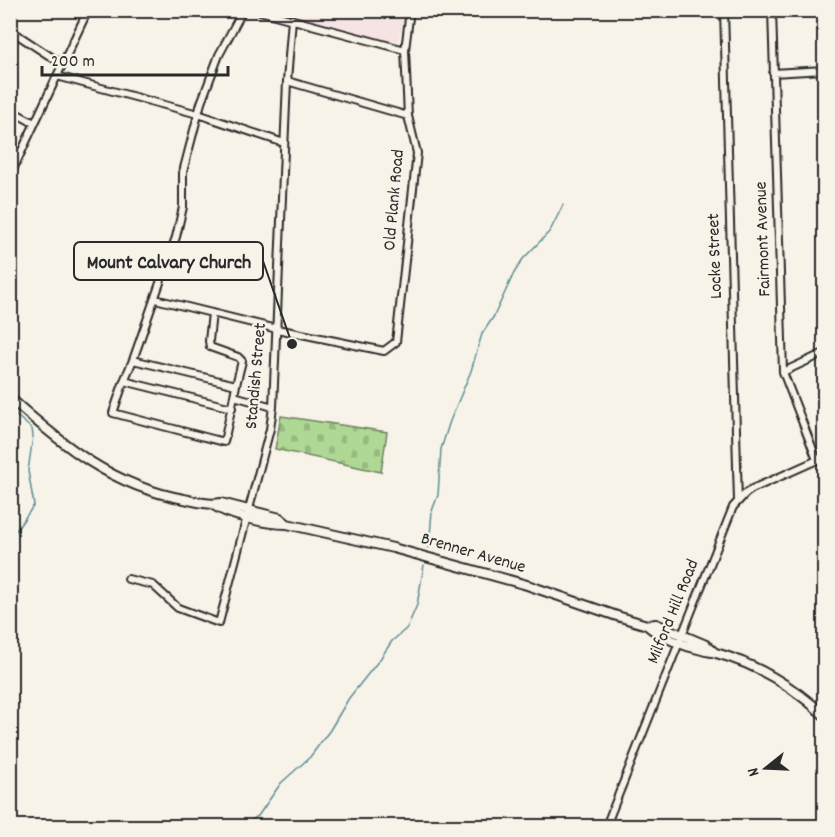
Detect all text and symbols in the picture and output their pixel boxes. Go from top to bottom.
scale bar [42,39,228,77]
text: 200 m [51,50,95,75]
street label: Old Plank Road [378,148,412,252]
street label: Fairmont Avenue [749,181,779,297]
street label: Locke Street [702,212,730,299]
callout: Mount Calvary Church [74,242,263,280]
text: Mount Calvary Church [87,250,251,278]
street label: Standish Street [240,321,274,430]
street label: Brenner Avenue [418,527,528,581]
street label: Milford Hill Road [642,556,706,668]
north arrow [736,738,796,798]
text: N [742,764,766,779]

